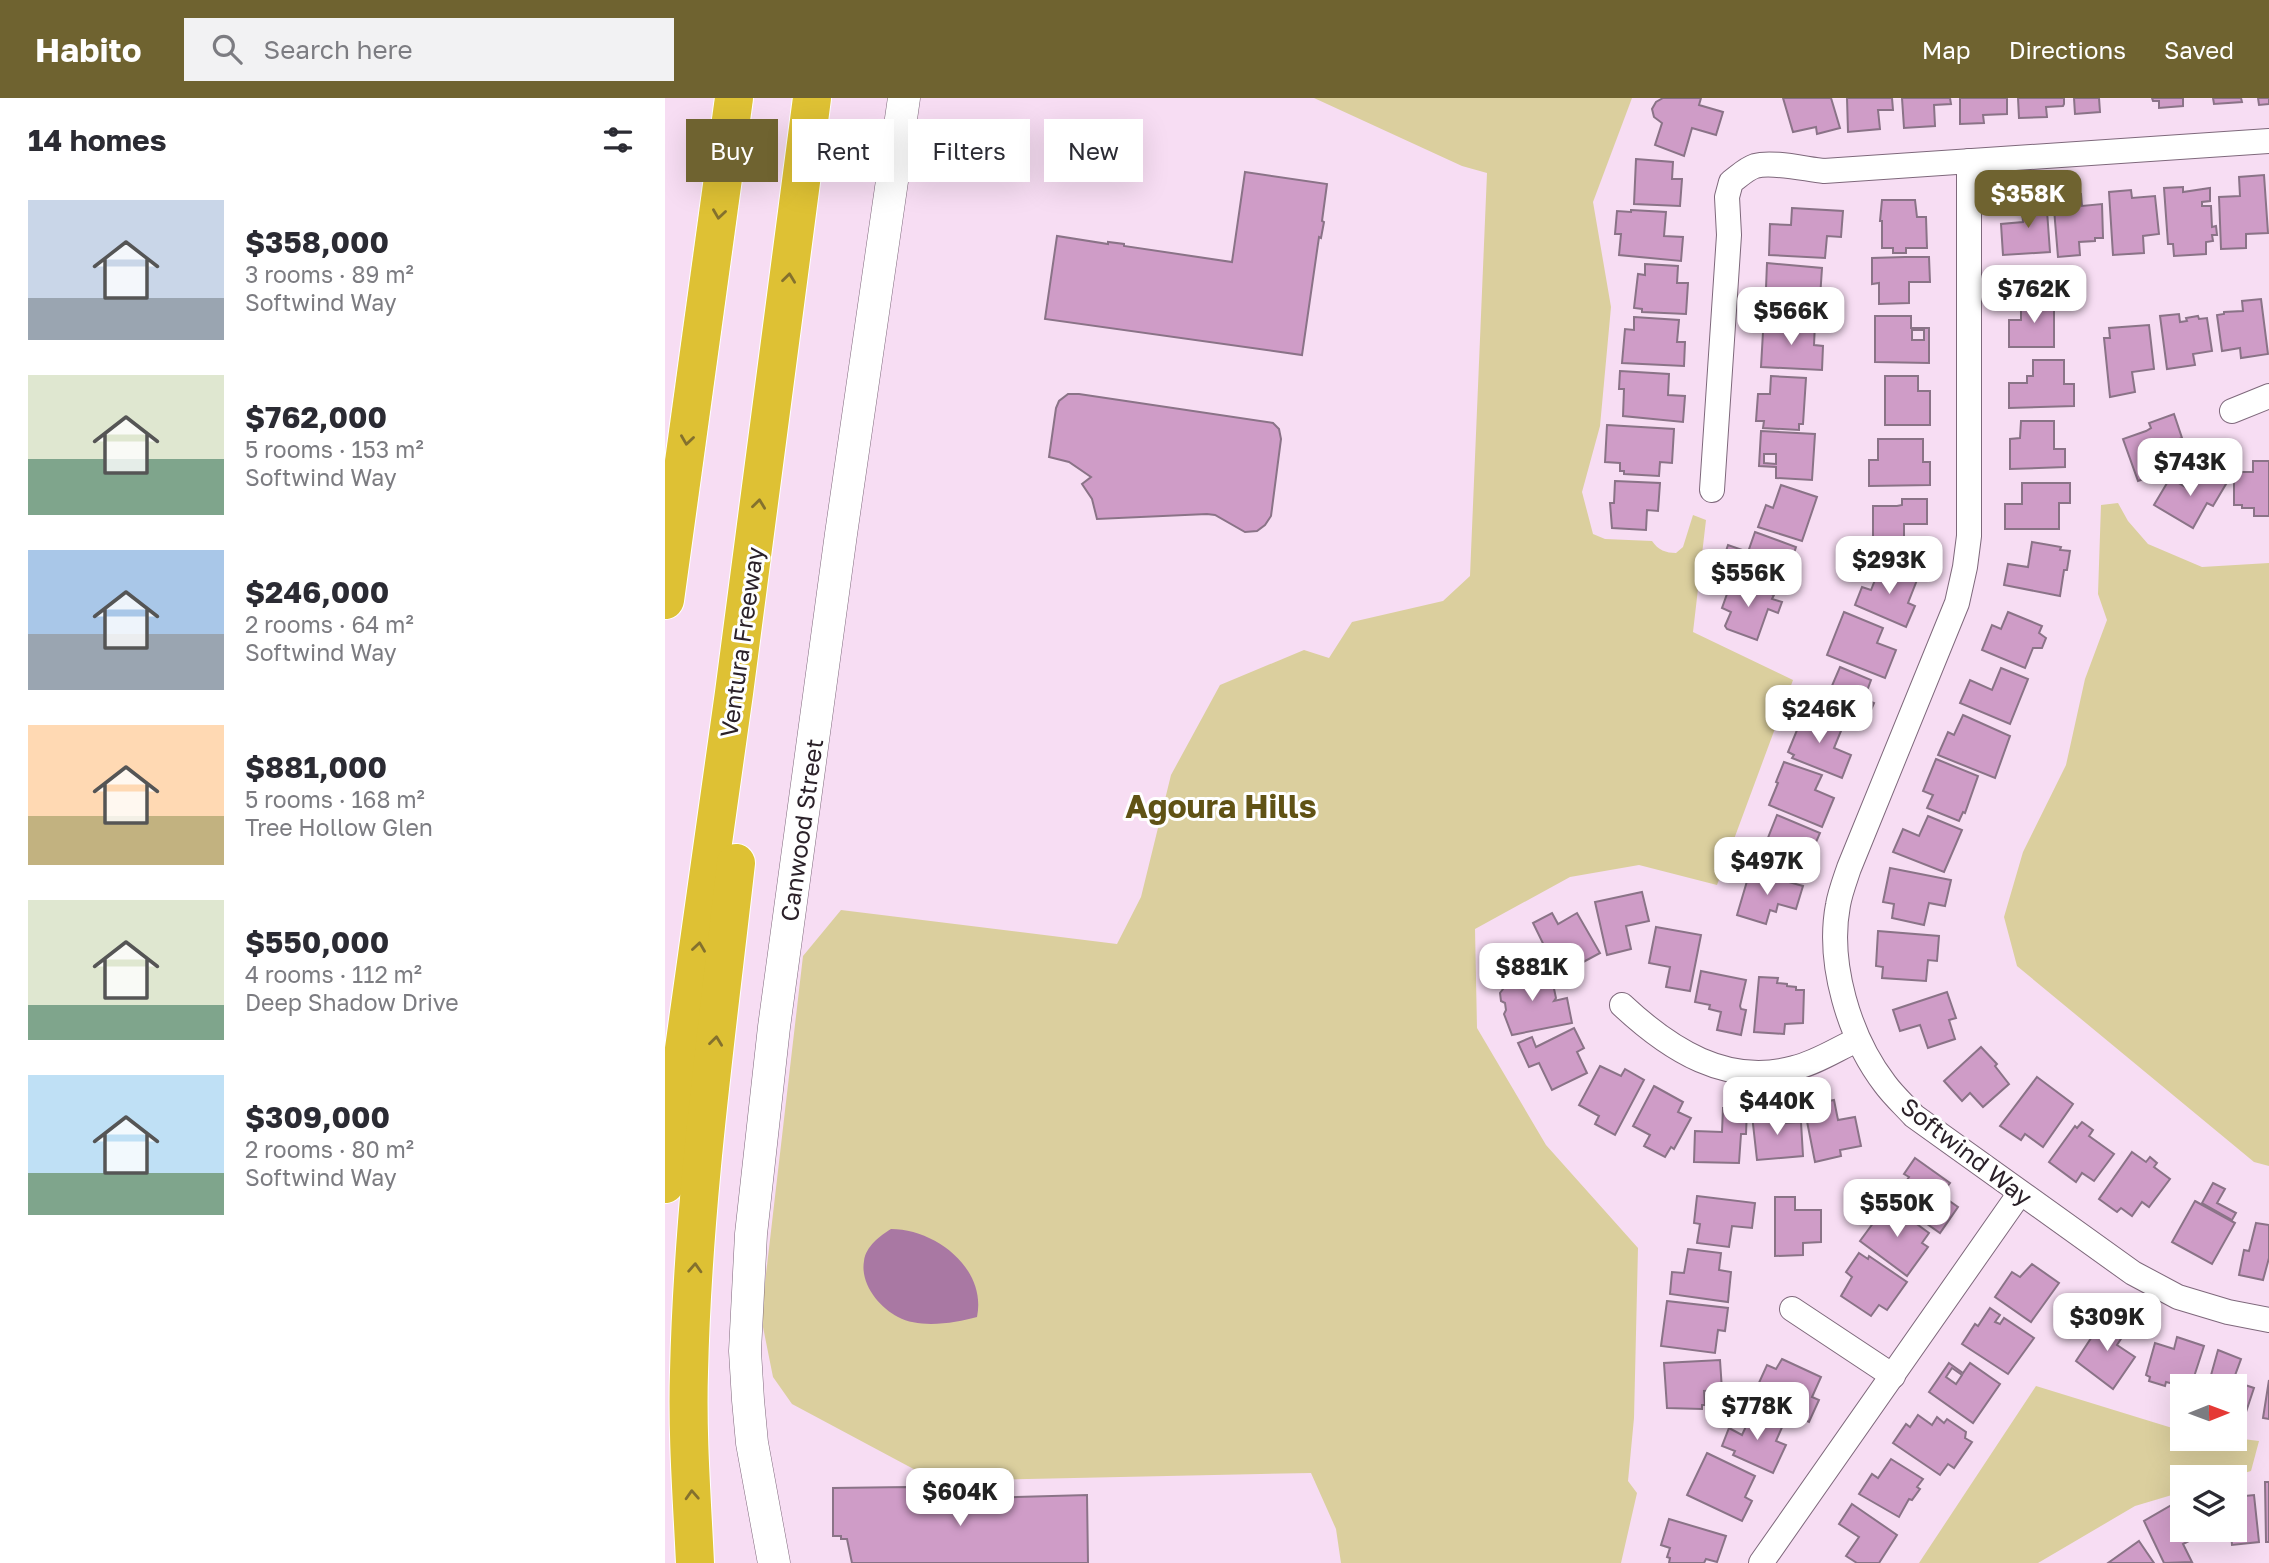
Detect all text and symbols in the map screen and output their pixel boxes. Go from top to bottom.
search box [184,18,674,81]
text: Habito [35,30,142,69]
icon: search [208,30,246,68]
text: Search here [264,34,413,65]
text: Map [1922,35,1971,64]
text: Directions [2009,35,2126,64]
text: Saved [2164,35,2234,64]
chip: Buy [686,119,778,182]
chip: Rent [792,119,894,182]
chip: Filters [908,119,1030,182]
chip: New [1044,119,1143,182]
icon: filters [599,121,637,159]
text: 14 homes [28,122,167,158]
pin: $358K [1979,170,2077,230]
text: $358K [1991,179,2065,207]
one-way arrow [711,208,726,220]
text: $358,000 [245,224,389,260]
icon: home [84,228,168,312]
text: 3 rooms · 89 m² [245,260,414,288]
pin: $762K [1985,266,2083,325]
one-way arrow [781,272,796,284]
text: $762K [1997,274,2071,302]
text: Softwind Way [245,288,397,316]
pin: $566K [1742,288,1840,347]
text: $566K [1753,296,1829,324]
text: $762,000 [245,399,387,435]
icon: home [84,403,168,487]
one-way arrow [680,434,695,445]
text: 5 rooms · 153 m² [245,435,424,463]
pin: $743K [2141,438,2239,498]
text: $743K [2153,447,2227,475]
text: Softwind Way [245,463,397,491]
one-way arrow [751,498,766,510]
pin: $293K [1840,536,1938,596]
street label: Ventura Freeway [713,545,769,739]
text: $293K [1852,545,1926,573]
pin: $556K [1699,550,1797,609]
text: $556K [1711,558,1785,586]
text: $246,000 [245,574,389,610]
icon: home [84,578,168,662]
text: 2 rooms · 64 m² [245,610,414,638]
text: Softwind Way [245,638,397,666]
pin: $246K [1770,686,1868,745]
text: $246K [1781,694,1857,722]
street label: Canwood Street [774,737,828,923]
text: $881,000 [245,749,387,785]
icon: home [84,753,168,837]
text: 5 rooms · 168 m² [245,785,425,813]
district label: Agoura Hills [1125,787,1317,825]
text: Tree Hollow Glen [245,813,433,841]
pin: $497K [1718,838,1816,897]
text: $497K [1730,846,1804,874]
text: $550,000 [245,924,389,960]
icon: home [84,928,168,1012]
one-way arrow [691,941,706,953]
pin: $881K [1483,944,1581,1003]
text: $881K [1495,952,1569,980]
text: 4 rooms · 112 m² [245,960,422,988]
text: Deep Shadow Drive [245,988,459,1016]
one-way arrow [708,1035,723,1047]
pin: $440K [1728,1077,1826,1137]
text: $440K [1739,1086,1815,1114]
street label: Softwind Way [1896,1091,2038,1211]
text: $309,000 [245,1099,390,1135]
icon: home [84,1103,168,1187]
text: 2 rooms · 80 m² [245,1135,414,1163]
text: Softwind Way [245,1163,397,1191]
pin: $550K [1848,1180,1946,1239]
text: $550K [1859,1188,1935,1216]
one-way arrow [687,1262,702,1273]
pin: $309K [2058,1294,2156,1353]
text: $309K [2069,1302,2145,1330]
north arrow [2170,1374,2247,1451]
map controls [2170,1374,2247,1542]
pin: $778K [1708,1382,1806,1442]
text: $778K [1721,1391,1793,1419]
button: layers [2170,1465,2247,1542]
pin: $604K [911,1468,1009,1528]
text: $604K [922,1477,998,1505]
one-way arrow [684,1489,699,1500]

